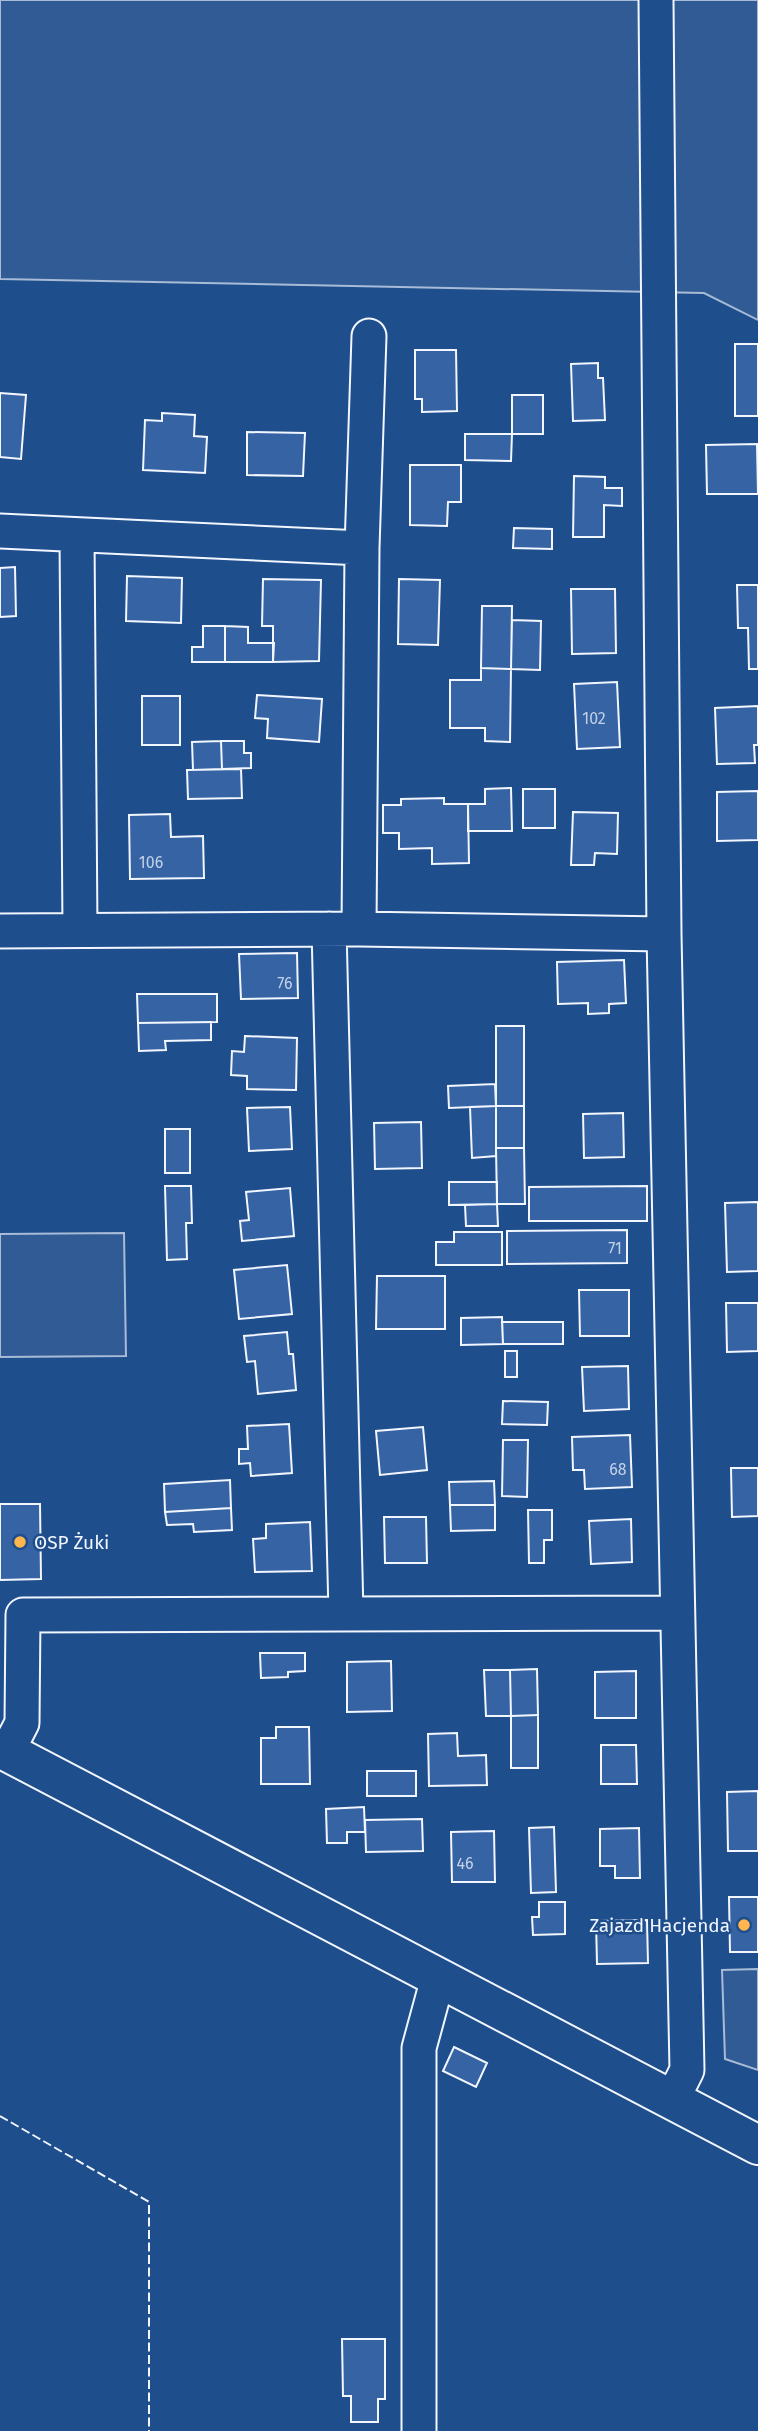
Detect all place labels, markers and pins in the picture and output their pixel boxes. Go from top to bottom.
place label: OSP Żuki [34,1531,109,1554]
marker: OSP Żuki [12,1534,28,1550]
place label: Zajazd Hacjenda [589,1914,730,1937]
marker: Zajazd Hacjenda [736,1917,752,1933]

